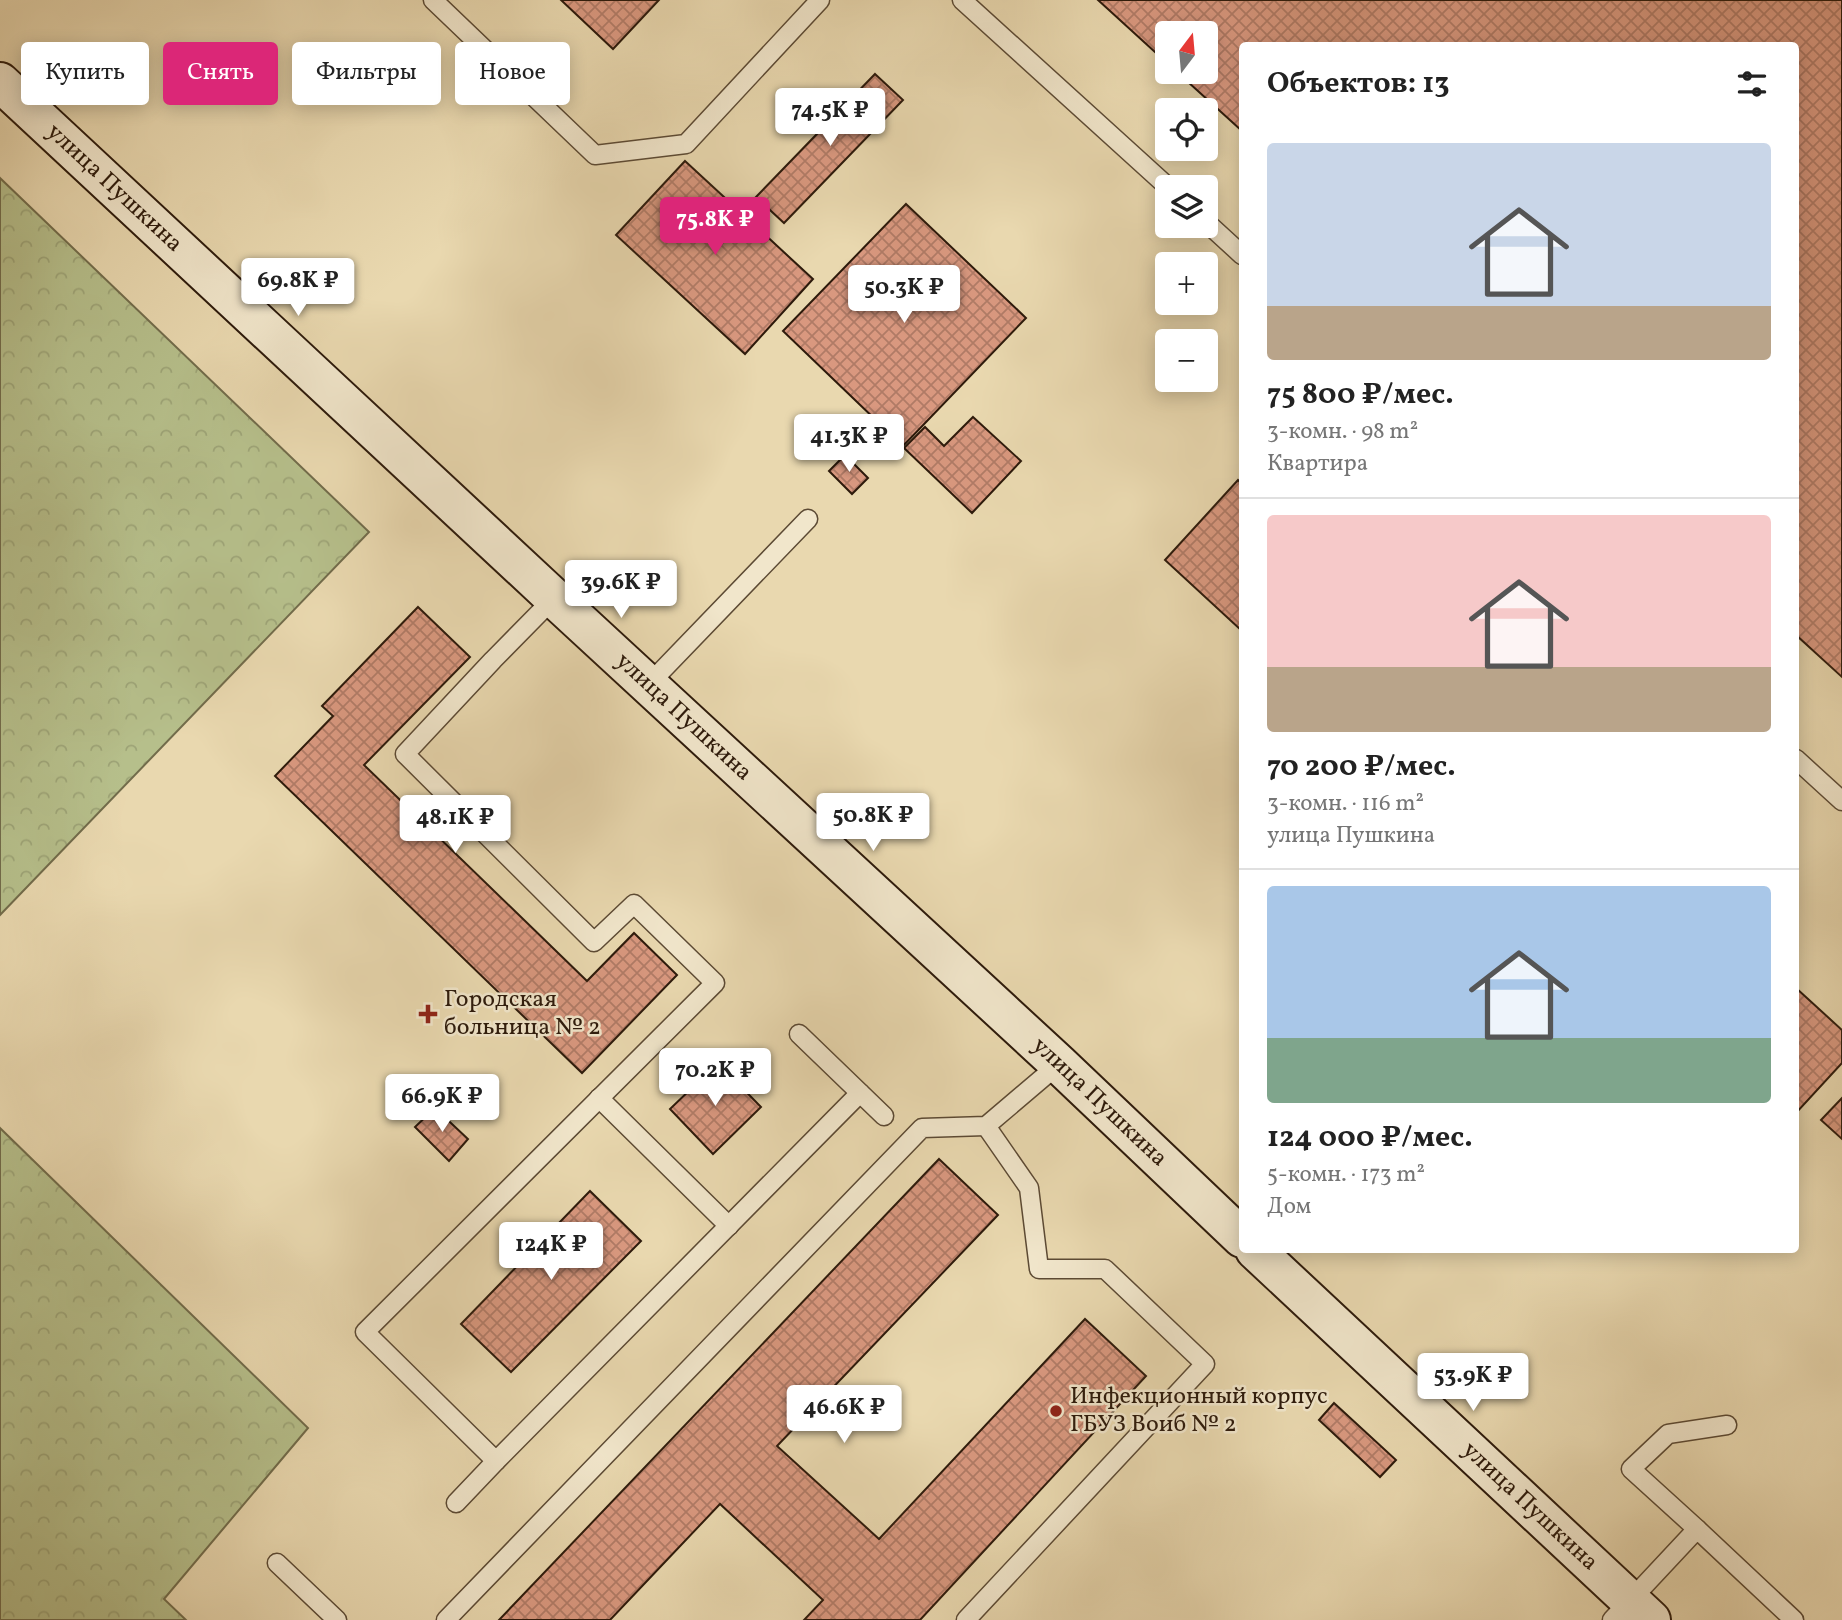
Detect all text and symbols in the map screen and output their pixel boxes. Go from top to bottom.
north arrow [1155,21,1218,84]
map controls [1155,21,1218,392]
chip: Купить [21,42,149,105]
chip: Снять [163,42,278,105]
chip: Фильтры [292,42,441,105]
chip: Новое [455,42,570,105]
text: Объектов: 13 [1267,63,1450,105]
icon: filters [1733,65,1771,103]
pin: 74.5K ₽ [765,88,895,148]
text: 74.5K ₽ [791,95,869,127]
button: locate [1155,98,1218,161]
street label: улица Пушкина [38,116,190,261]
button: layers [1155,175,1218,238]
icon: home [1456,189,1582,315]
pin: 75.8K ₽ [650,198,780,257]
text: 75.8K ₽ [676,204,754,236]
button: + [1155,252,1218,315]
pin: 69.8K ₽ [233,258,363,318]
text: 69.8K ₽ [257,265,339,297]
pin: 50.3K ₽ [839,266,969,325]
text: 50.3K ₽ [864,272,944,304]
button: − [1155,329,1218,392]
text: 75 800 ₽/мес. [1267,374,1454,416]
pin: 41.3K ₽ [784,414,914,474]
text: 3-комн. · 98 m² [1267,416,1418,448]
text: 41.3K ₽ [810,421,888,453]
text: Квартира [1267,448,1368,480]
pin: 39.6K ₽ [556,560,686,620]
icon: home [1456,561,1582,687]
text: 39.6K ₽ [581,567,661,599]
street label: улица Пушкина [607,645,759,789]
text: 70 200 ₽/мес. [1267,746,1456,788]
text: 3-комн. · 116 m² [1267,788,1424,820]
pin: 50.8K ₽ [808,794,938,853]
pin: 48.1K ₽ [390,796,520,855]
text: 50.8K ₽ [832,800,914,832]
text: 48.1K ₽ [416,802,494,834]
text: улица Пушкина [1267,820,1435,852]
icon: home [1456,932,1582,1058]
place label: Городская больница № 2 [444,983,601,1045]
marker: Городская больница № 2 [418,1004,438,1024]
street label: улица Пушкина [1024,1030,1175,1175]
pin: 70.2K ₽ [650,1048,780,1108]
text: 70.2K ₽ [675,1055,755,1087]
pin: 66.9K ₽ [377,1074,507,1134]
text: 66.9K ₽ [401,1081,483,1113]
text: 124 000 ₽/мес. [1267,1117,1473,1159]
text: 5-комн. · 173 m² [1267,1159,1425,1191]
text: Дом [1267,1191,1311,1223]
pin: 124K ₽ [494,1222,608,1282]
text: 124K ₽ [515,1229,587,1261]
pin: 53.9K ₽ [1408,1354,1538,1413]
text: 53.9K ₽ [1433,1360,1513,1392]
place label: Инфекционный корпус ГБУЗ Воиб № 2 [1070,1380,1328,1442]
pin: 46.6K ₽ [779,1386,909,1445]
text: 46.6K ₽ [803,1392,885,1424]
marker: Инфекционный корпус ГБУЗ Воиб № 2 [1048,1403,1064,1419]
street label: улица Пушкина [1454,1434,1606,1579]

